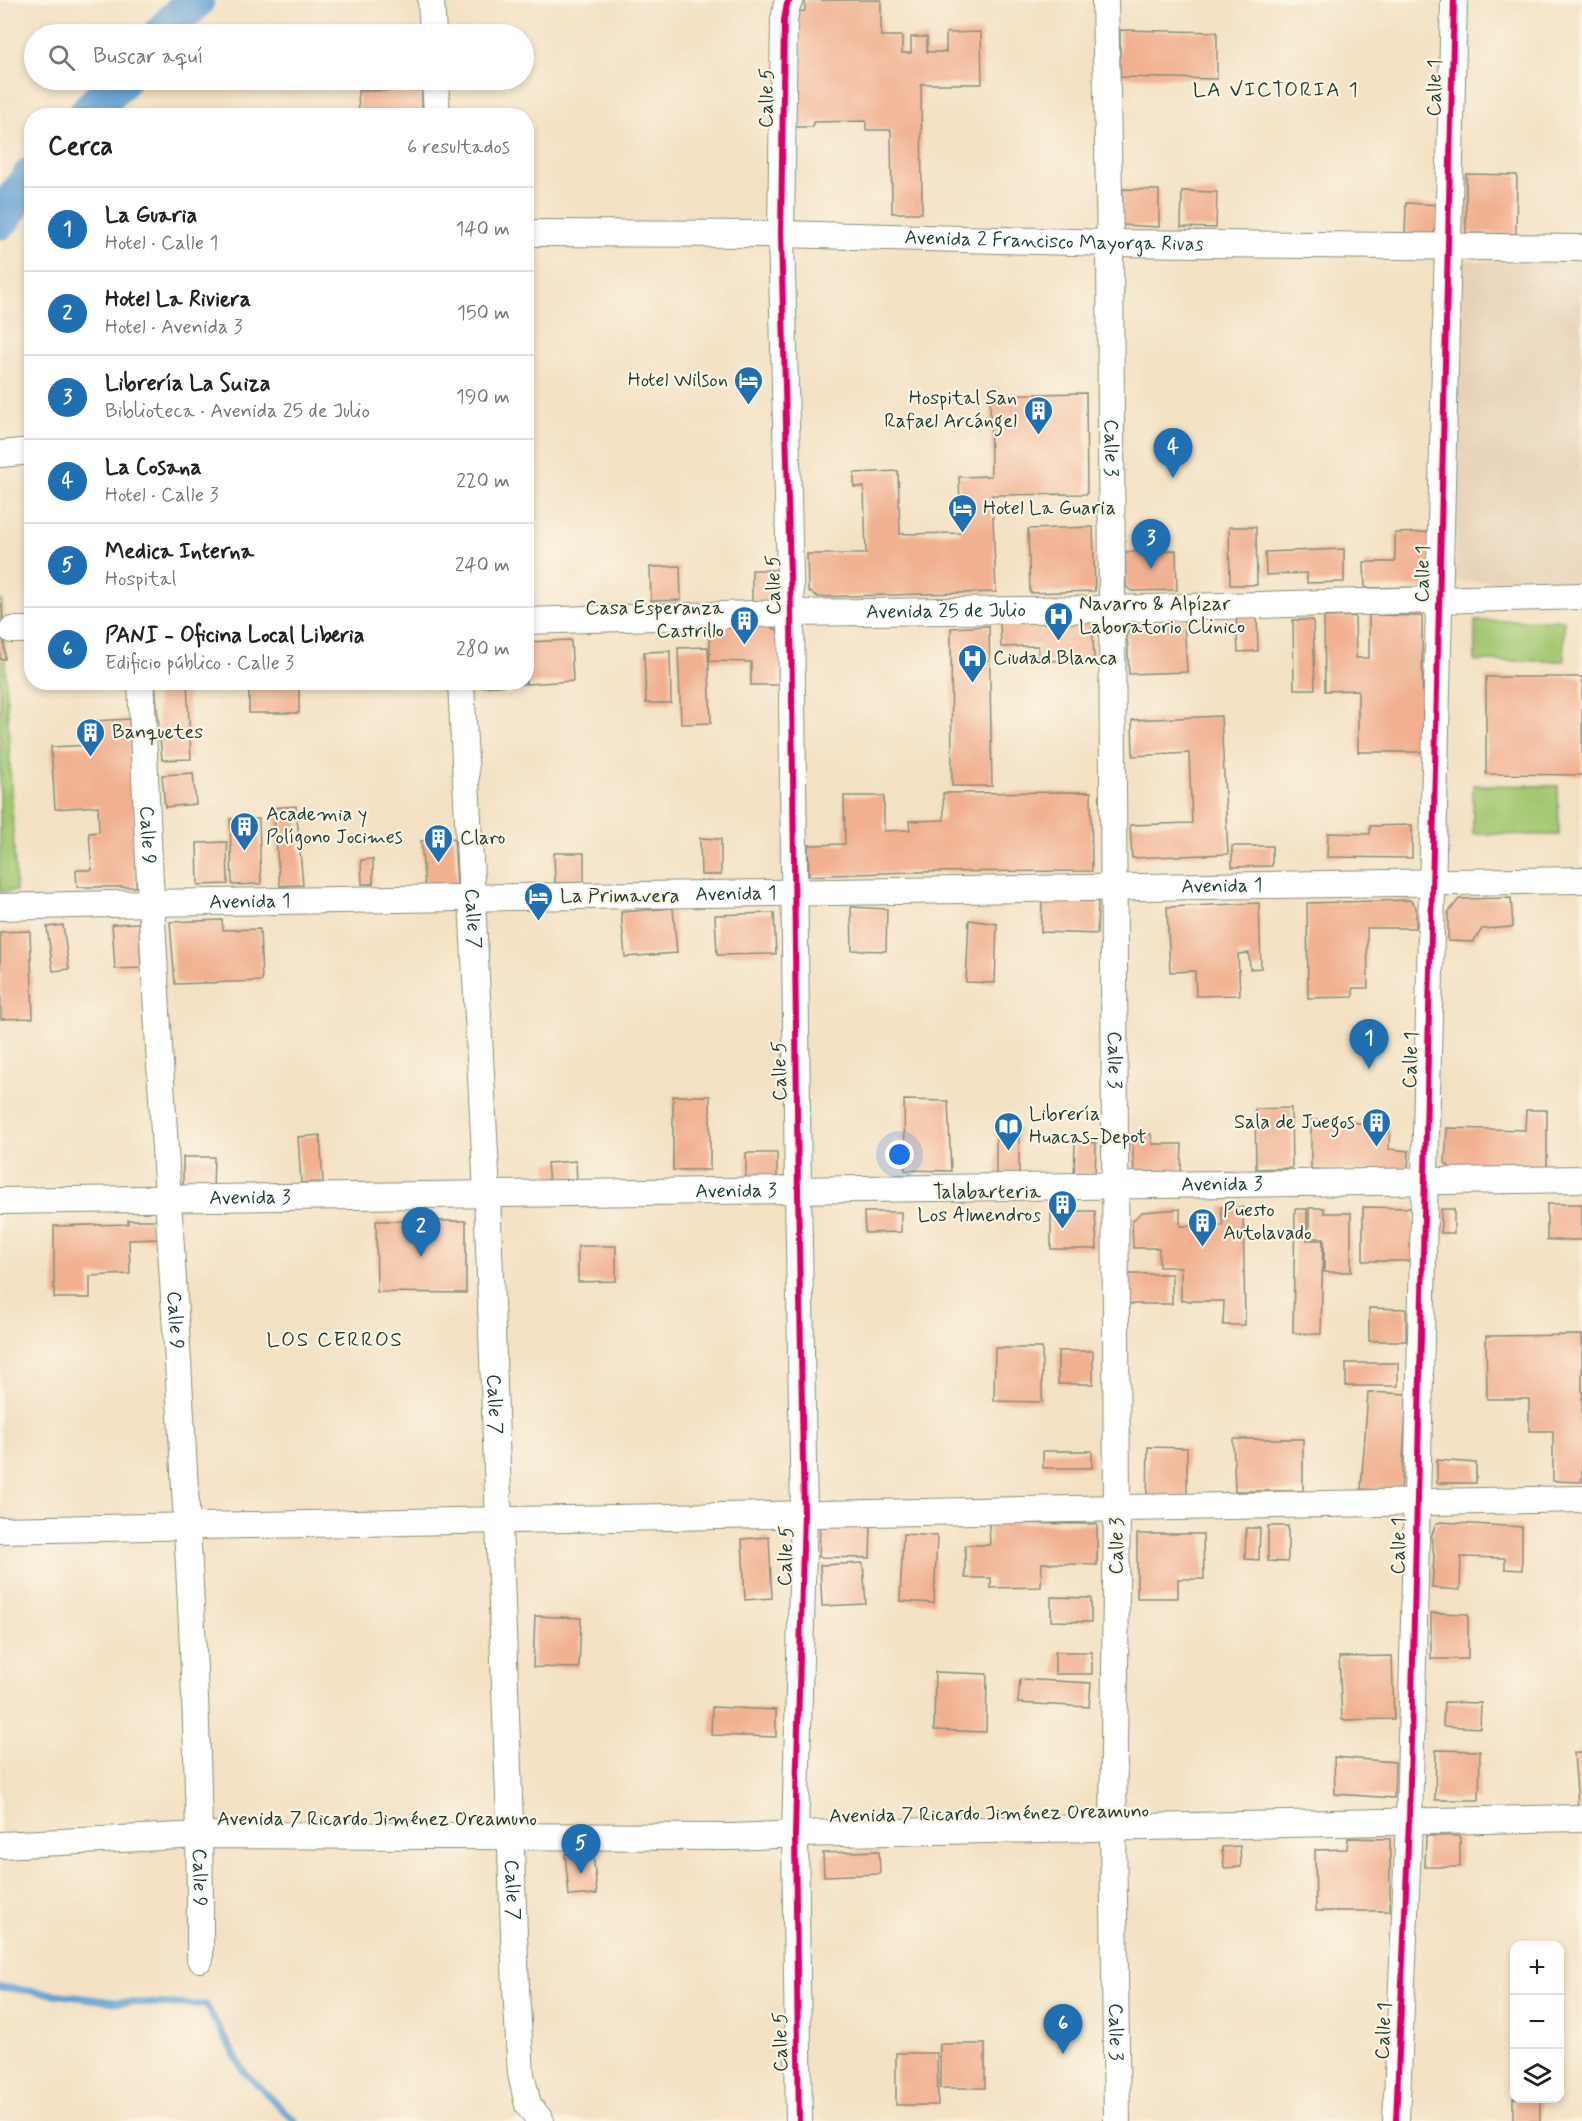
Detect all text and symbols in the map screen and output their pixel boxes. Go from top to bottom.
search box [24,24,534,90]
icon: search [45,41,78,74]
text: Buscar aquí [93,43,204,71]
street label: Calle 1 [1421,59,1449,117]
street label: Calle 5 [753,68,781,128]
district label: LA VICTORIA 1 [1193,76,1359,104]
text: Cerca [48,130,113,164]
text: 6 resultados [407,134,510,161]
text: La Guaria [105,202,197,230]
text: 1 [63,216,72,243]
text: 140 m [456,216,510,243]
street label: Avenida 2 Francisco Mayorga Rivas [904,224,1204,257]
text: Hotel · Calle 1 [105,230,218,257]
text: Hotel La Riviera [105,286,251,314]
text: 2 [63,300,72,327]
text: 150 m [457,300,510,327]
text: Hotel · Avenida 3 [105,314,243,341]
hotel icon: Hotel Wilson [733,364,765,406]
place label: Hotel Wilson [628,367,728,394]
text: Librería La Suiza [105,370,270,398]
text: 3 [63,384,72,411]
text: 190 m [456,384,510,411]
place label: Hospital San Rafael Arcángel [884,385,1017,437]
building icon: Hospital San Rafael Arcángel [1022,394,1054,436]
text: Biblioteca · Avenida 25 de Julio [105,398,370,425]
street label: Calle 3 [1097,419,1125,477]
pin: 4 [1154,428,1192,478]
text: La Cosana [105,454,202,482]
text: 4 [62,468,73,495]
text: 220 m [456,468,510,495]
text: Hotel · Calle 3 [105,482,219,509]
hotel icon: Hotel La Guaria [946,492,978,534]
place label: Hotel La Guaria [983,495,1116,522]
pin: 3 [1132,520,1170,569]
text: Medica Interna [105,538,254,566]
street label: Calle 1 [1409,545,1437,603]
text: 5 [62,552,74,579]
text: 240 m [455,552,510,579]
street label: Calle 5 [760,555,788,615]
text: Hospital [105,566,176,593]
place label: Navarro & Alpízar Laboratorio Clinico [1079,591,1245,641]
place label: Casa Esperanza Castrillo [585,595,725,645]
street label: Avenida 25 de Julio [866,597,1026,626]
hospital icon: Navarro & Alpízar Laboratorio Clinico [1042,600,1074,642]
building icon: Casa Esperanza Castrillo [729,604,761,646]
text: PANI - Oficina Local Liberia [105,622,365,650]
text: 6 [62,636,73,663]
text: 280 m [456,636,510,663]
hospital icon: Ciudad Blanca [956,642,988,684]
place label: Ciudad Blanca [993,645,1117,672]
text: Edificio público · Calle 3 [105,650,294,677]
building icon: Banquetes [75,716,107,758]
place label: Banquetes [112,719,203,746]
place label: Academia y Polígono Jocimes [266,801,403,851]
street label: Calle 9 [133,805,163,865]
building icon: Academia y Polígono Jocimes [229,810,261,852]
building icon: Claro [423,822,455,864]
place label: Claro [460,825,505,852]
street label: Avenida 1 [1181,872,1263,900]
street label: Avenida 1 [695,879,777,908]
hotel icon: La Primavera [523,880,555,922]
place label: La Primavera [560,883,679,910]
street label: Avenida 1 [209,887,291,916]
street label: Calle 7 [458,888,488,950]
pin: 1 [1350,1020,1388,1069]
street label: Calle 3 [1101,1031,1128,1089]
street label: Calle 1 [1397,1031,1425,1089]
street label: Calle 5 [766,1041,794,1101]
place label: Librería Huacas-Depot [1029,1101,1146,1151]
building icon: Sala de Juegos [1360,1106,1392,1148]
place label: Sala de Juegos [1234,1109,1355,1138]
library icon: Librería Huacas-Depot [992,1110,1024,1152]
your location [885,1140,914,1169]
street label: Avenida 3 [1181,1170,1263,1198]
street label: Avenida 3 [695,1177,777,1205]
place label: Talabarteria Los Almendros [917,1179,1042,1229]
street label: Avenida 3 [209,1183,291,1212]
building icon: Talabarteria Los Almendros [1046,1188,1078,1230]
place label: Puesto Autolavado [1223,1197,1312,1247]
building icon: Puesto Autolavado [1186,1206,1218,1248]
pin: 2 [402,1208,440,1257]
street label: Calle 9 [160,1290,191,1350]
district label: LOS CERROS [267,1326,403,1354]
street label: Calle 7 [480,1373,509,1435]
street label: Calle 3 [1103,1517,1131,1575]
street label: Calle 1 [1385,1517,1413,1575]
street label: Calle 5 [771,1525,801,1587]
street label: Avenida 7 Ricardo Jiménez Oreamuno [829,1798,1149,1830]
street label: Avenida 7 Ricardo Jiménez Oreamuno [217,1806,537,1833]
pin: 5 [562,1824,600,1874]
street label: Calle 9 [186,1848,213,1907]
street label: Calle 7 [498,1859,527,1921]
map controls [1510,1941,1564,2103]
button: + [1510,1941,1564,1995]
button: − [1510,1995,1564,2049]
street label: Calle 1 [1369,2002,1399,2060]
street label: Calle 3 [1102,2003,1130,2061]
pin: 6 [1044,2004,1082,2054]
street label: Calle 5 [767,2012,795,2072]
button: layers [1510,2049,1564,2103]

